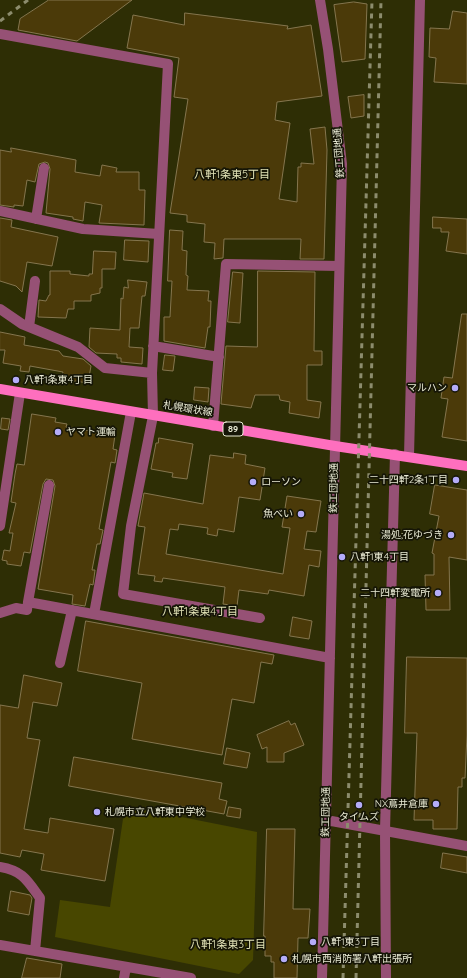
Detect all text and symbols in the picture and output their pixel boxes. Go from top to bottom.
street label: 鉄工団地通 [331,128,347,178]
district label: 八軒1条東5丁目 [194,168,270,182]
place label: 八軒1条東4丁目 [24,374,93,386]
marker: 八軒1条東4丁目 [11,375,21,385]
place label: マルハン [407,382,447,394]
marker: マルハン [450,383,460,393]
street label: 札幌環状線 [162,399,214,419]
road number: 89 [223,422,243,436]
place label: ヤマト運輸 [66,426,116,438]
marker: ヤマト運輸 [53,427,63,437]
street label: 鉄工団地通 [328,463,340,513]
place label: 二十四軒2条1丁目 [369,474,448,486]
marker: 二十四軒2条1丁目 [451,475,461,485]
place label: ローソン [261,476,301,488]
marker: ローソン [248,477,258,487]
place label: 魚べい [263,508,293,520]
marker: 魚べい [296,509,306,519]
place label: 湯処;花ゆづき [381,529,443,541]
marker: 湯処;花ゆづき [446,530,456,540]
place label: 八軒1東4丁目 [350,551,409,563]
marker: 八軒1東4丁目 [337,552,347,562]
place label: 二十四軒変電所 [360,587,430,599]
marker: 二十四軒変電所 [433,588,443,598]
district label: 八軒1条東4丁目 [162,605,238,619]
street label: 鉄工団地通 [320,787,332,837]
place label: NX蔦井倉庫 [375,798,428,810]
marker: NX蔦井倉庫 [431,799,441,809]
marker: タイムズ [354,800,364,810]
place label: 札幌市立八軒東中学校 [105,806,205,818]
marker: 札幌市立八軒東中学校 [92,807,102,817]
place label: タイムズ [339,811,379,823]
place label: 八軒1東3丁目 [321,936,380,948]
marker: 八軒1東3丁目 [308,937,318,947]
district label: 八軒1条東3丁目 [190,938,266,952]
place label: 札幌市西消防署八軒出張所 [292,953,412,965]
marker: 札幌市西消防署八軒出張所 [279,954,289,964]

